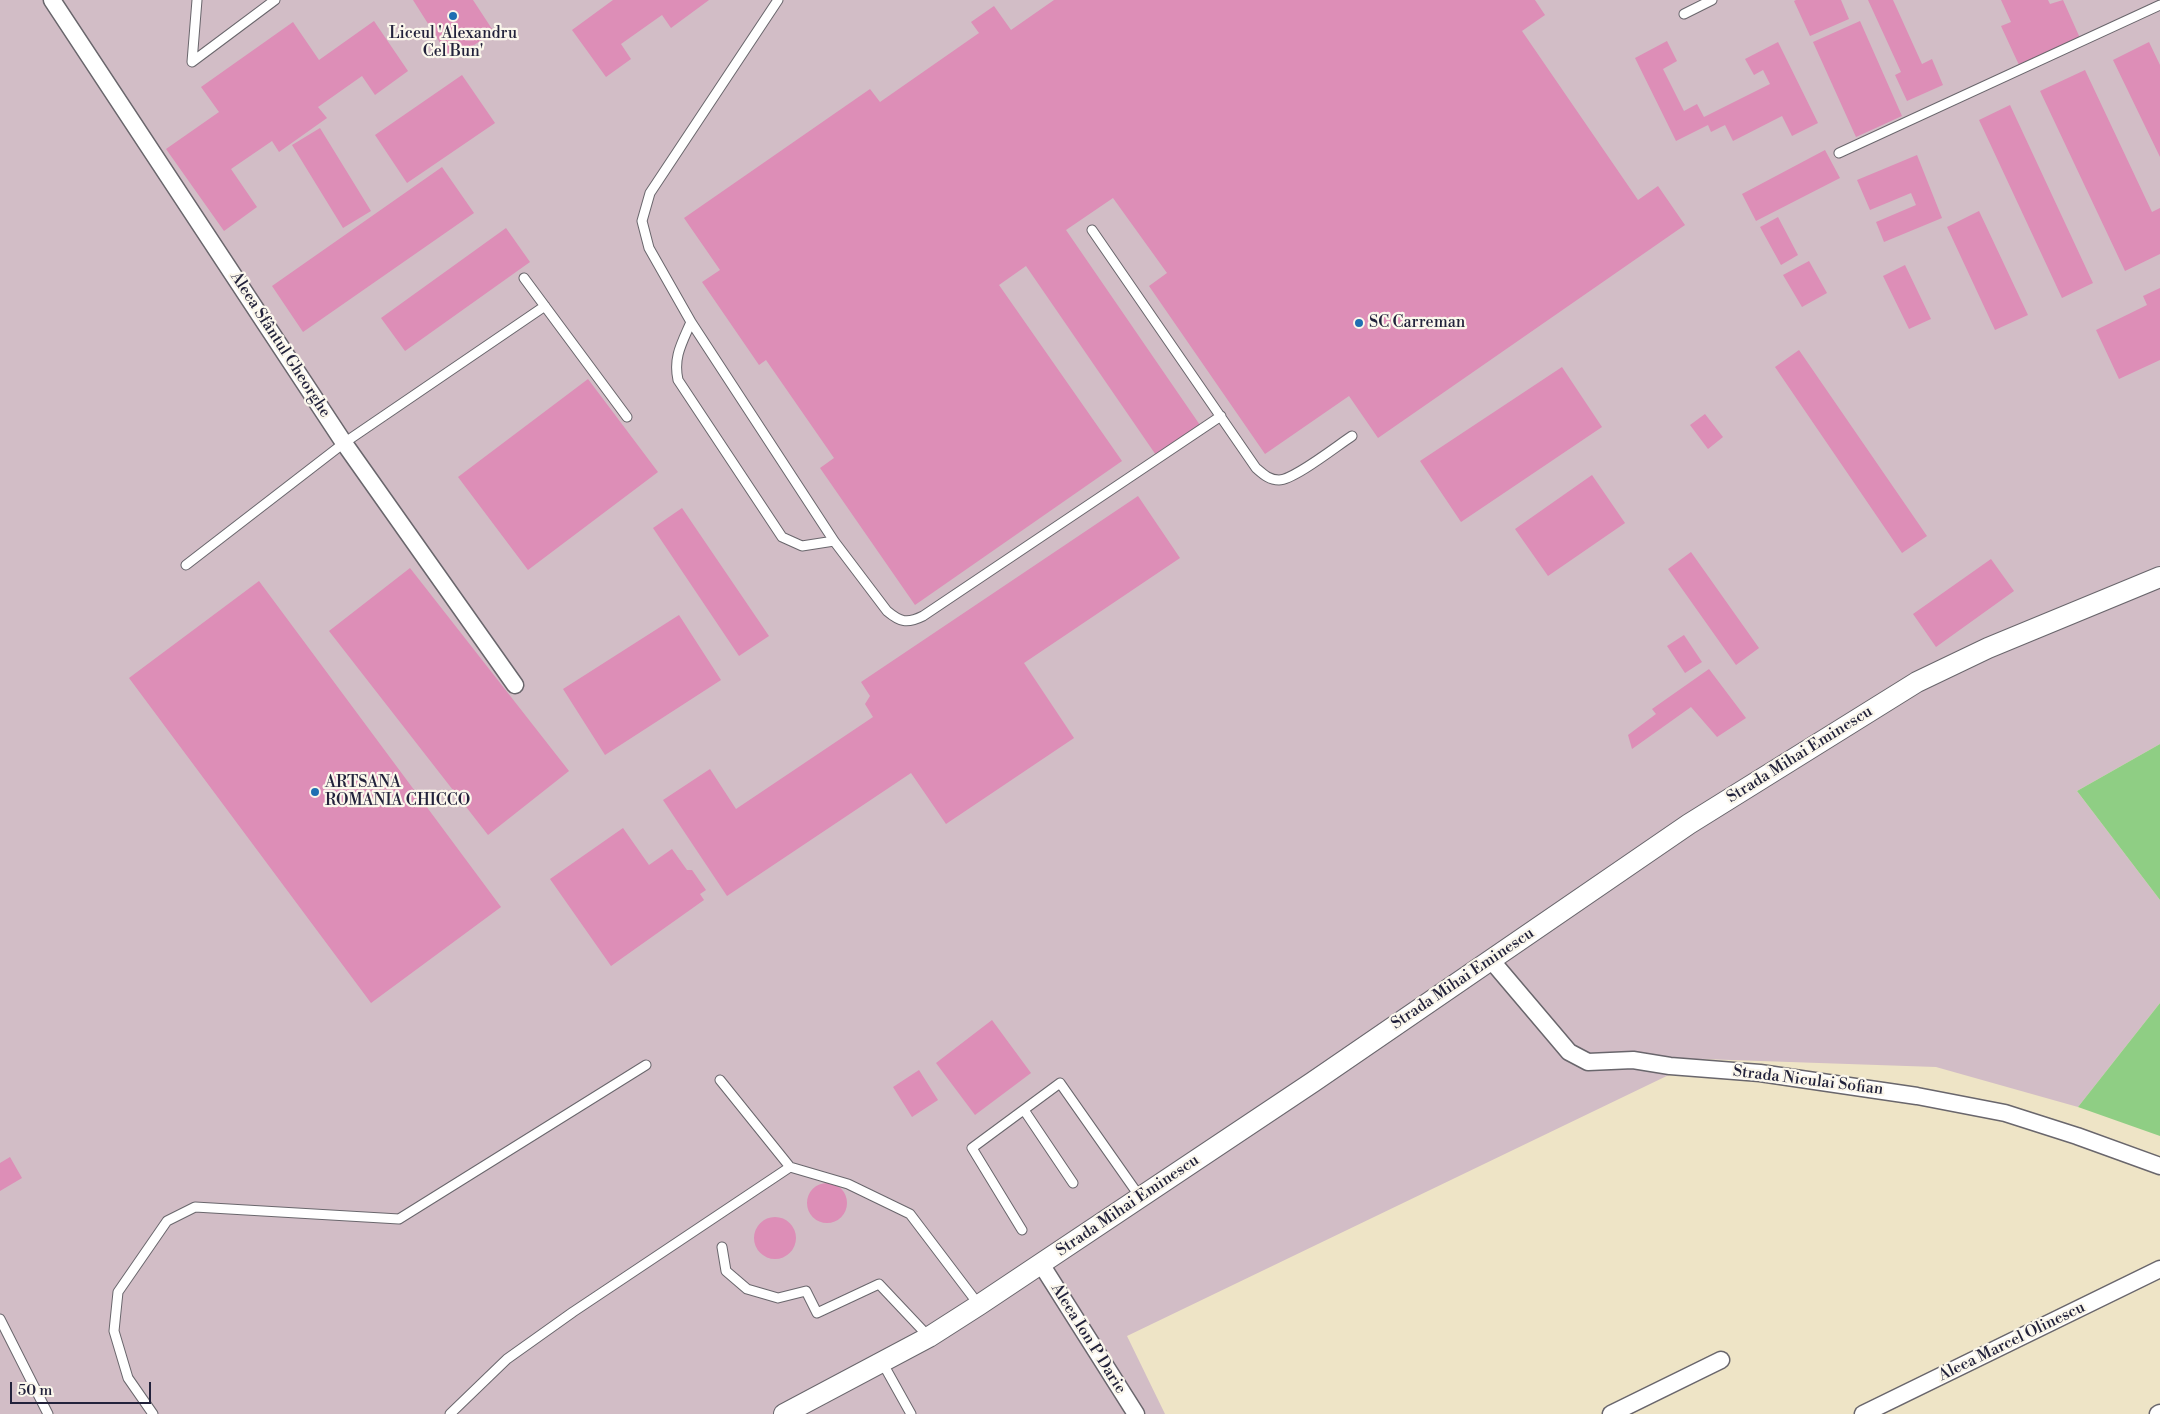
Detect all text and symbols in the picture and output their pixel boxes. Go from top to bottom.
marker: Liceul 'Alexandru Cel Bun' [447,10,459,22]
place label: Liceul 'Alexandru Cel Bun' [389,24,517,62]
street label: Aleea Sfântul Gheorghe [226,269,334,421]
place label: SC Carreman [1369,313,1465,333]
marker: SC Carreman [1353,317,1365,329]
street label: Strada Mihai Eminescu [1724,702,1876,808]
place label: ARTSANA ROMANIA CHICCO [325,773,470,811]
marker: ARTSANA ROMANIA CHICCO [309,786,321,798]
street label: Strada Mihai Eminescu [1388,924,1538,1034]
street label: Strada Niculai Sofian [1732,1062,1884,1100]
street label: Strada Mihai Eminescu [1053,1151,1203,1261]
street label: Aleea Ion P Darie [1046,1280,1130,1398]
street label: Aleea Marcel Olinescu [1936,1298,2088,1386]
scale bar [12,1372,154,1404]
text: 50 m [18,1381,52,1400]

